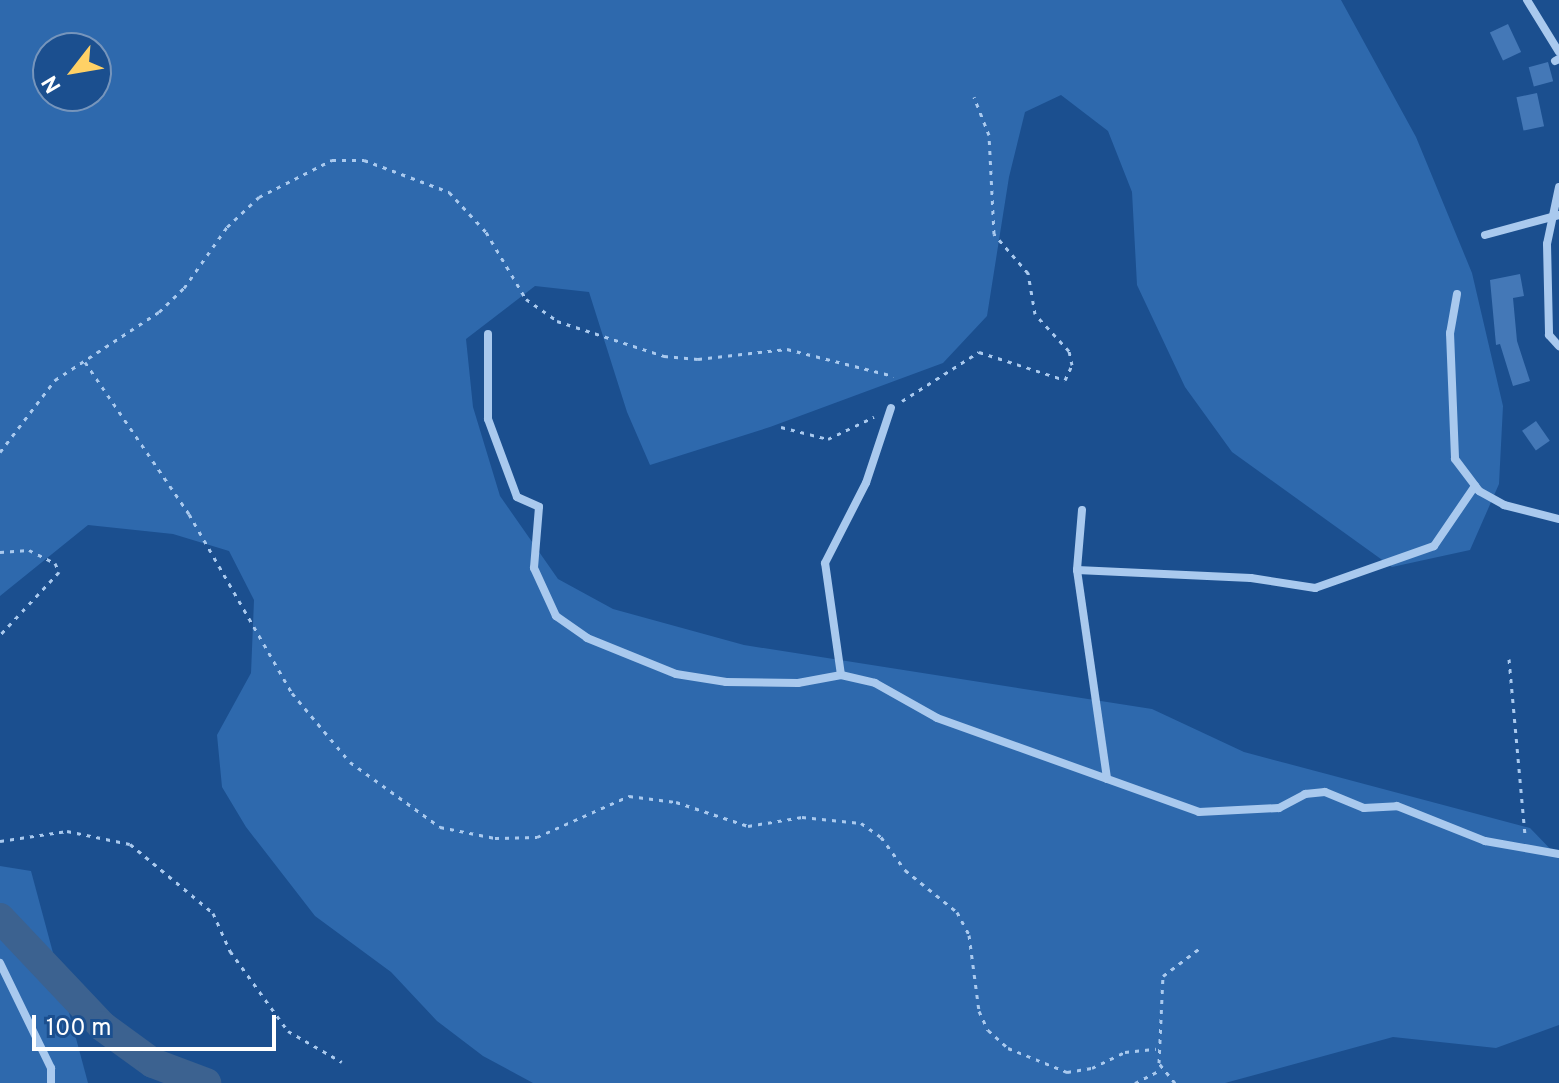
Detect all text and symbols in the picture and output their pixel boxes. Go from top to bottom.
north arrow [32,32,112,112]
text: N [37,70,68,97]
scale bar [36,999,280,1049]
text: 100 m [46,1014,112,1044]

